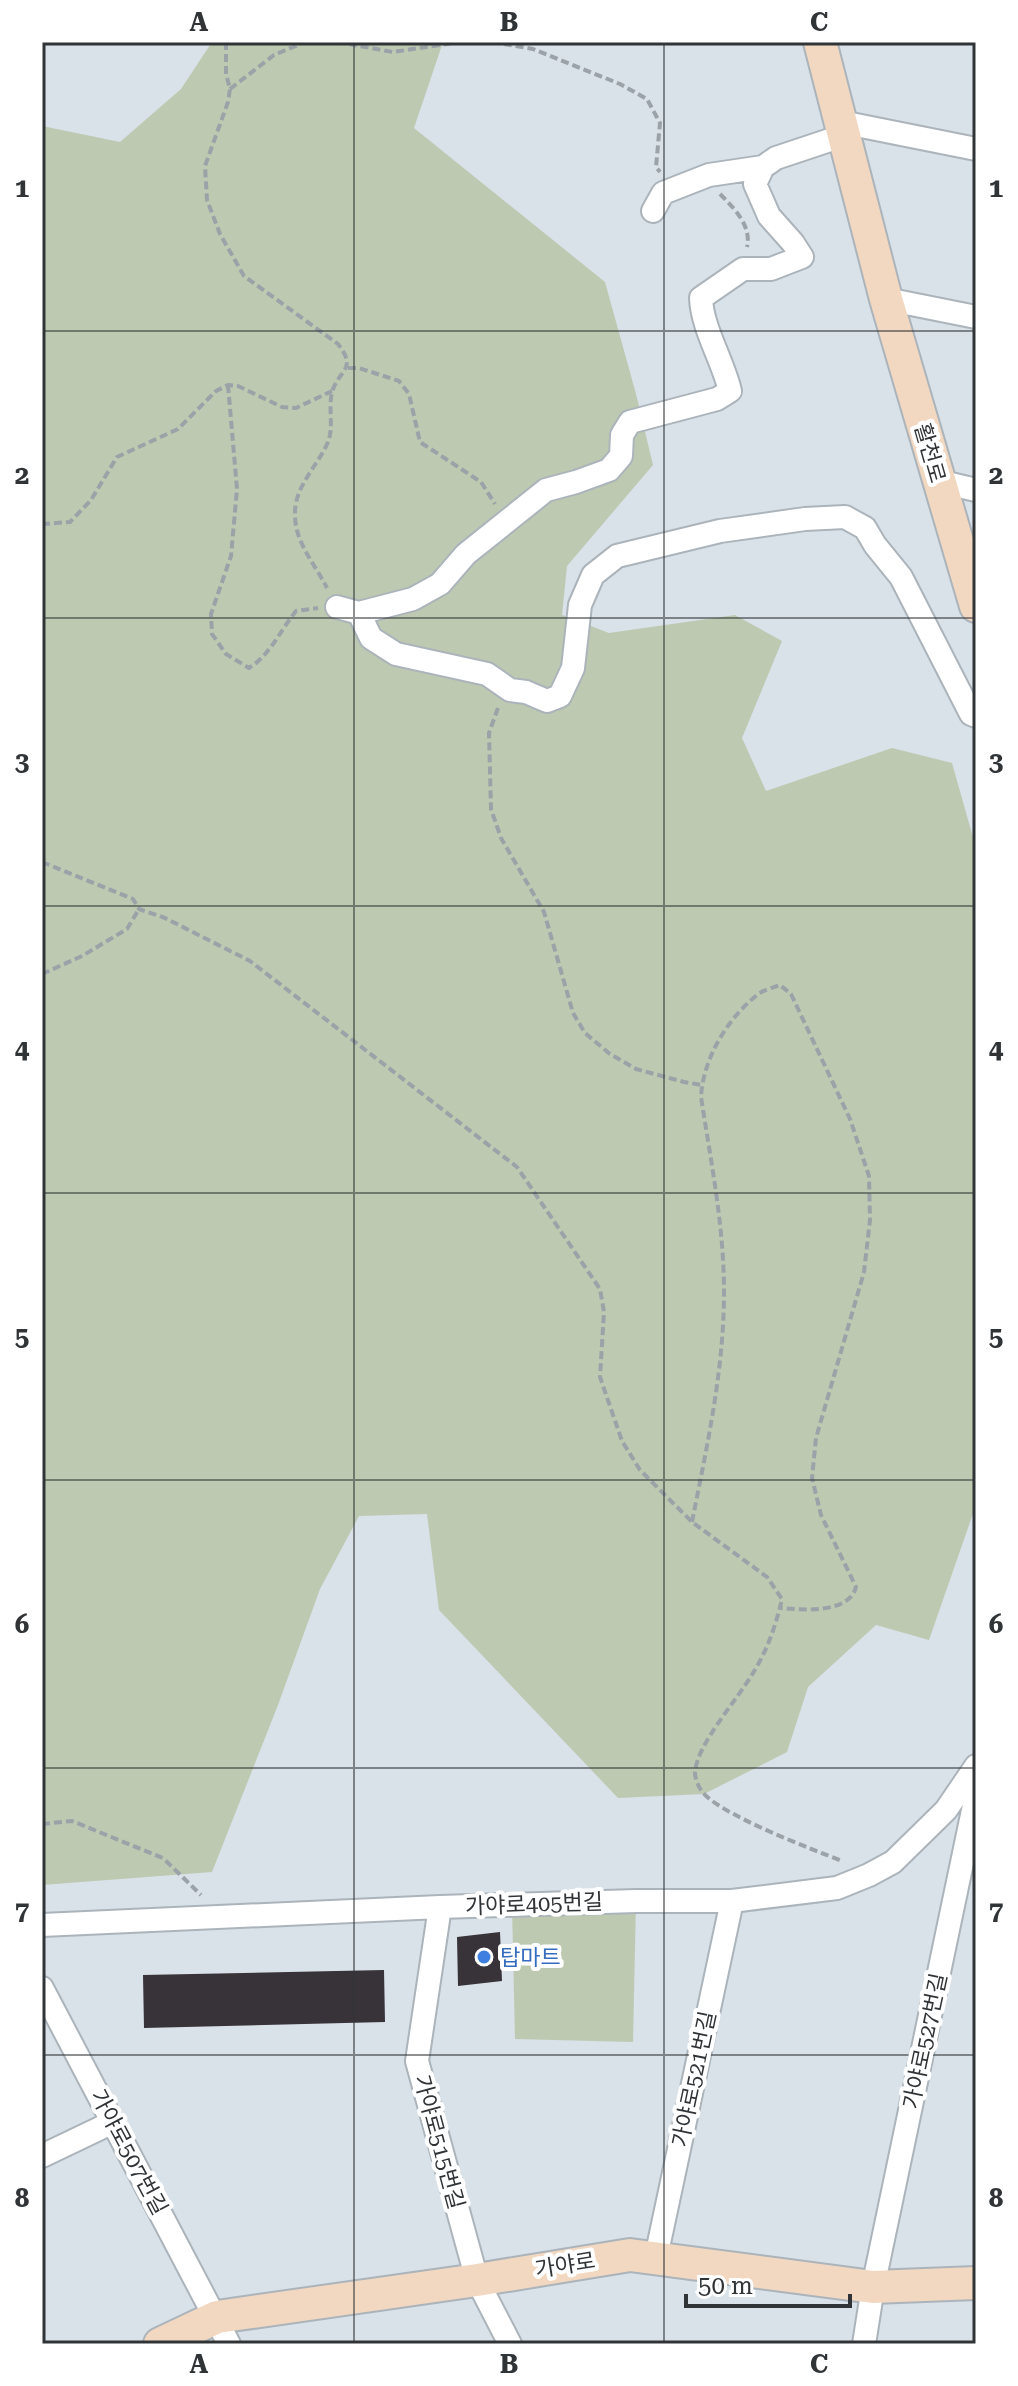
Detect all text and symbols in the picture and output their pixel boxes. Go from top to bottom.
text: A [190,7,209,37]
text: B [500,7,518,37]
text: C [810,7,828,37]
text: 1 [15,173,29,203]
text: 1 [989,173,1003,203]
street label: 활천로 [910,420,950,486]
text: 2 [15,460,29,490]
text: 2 [989,460,1003,490]
text: 3 [15,747,29,777]
text: 3 [989,747,1003,777]
text: 4 [15,1034,30,1064]
text: 4 [989,1034,1004,1064]
text: 5 [15,1322,29,1352]
text: 5 [989,1322,1003,1352]
text: 6 [15,1609,29,1639]
text: 6 [989,1609,1003,1639]
street label: 가야로405번길 [465,1889,603,1919]
text: 7 [15,1896,29,1926]
text: 7 [989,1896,1003,1926]
place label: 탑마트 [500,1945,561,1970]
marker: 탑마트 [475,1948,493,1966]
street label: 가야로527번길 [898,1971,952,2111]
street label: 가야로521번길 [667,2009,721,2149]
street label: 가야로515번길 [409,2072,469,2212]
street label: 가야로507번길 [86,2085,172,2219]
text: 8 [15,2183,30,2213]
text: 8 [989,2183,1004,2213]
street label: 가야로 [533,2248,597,2282]
scale bar [686,2258,850,2308]
text: 50 m [698,2272,753,2300]
text: A [190,2349,209,2379]
text: B [500,2349,518,2379]
text: C [810,2349,828,2379]

